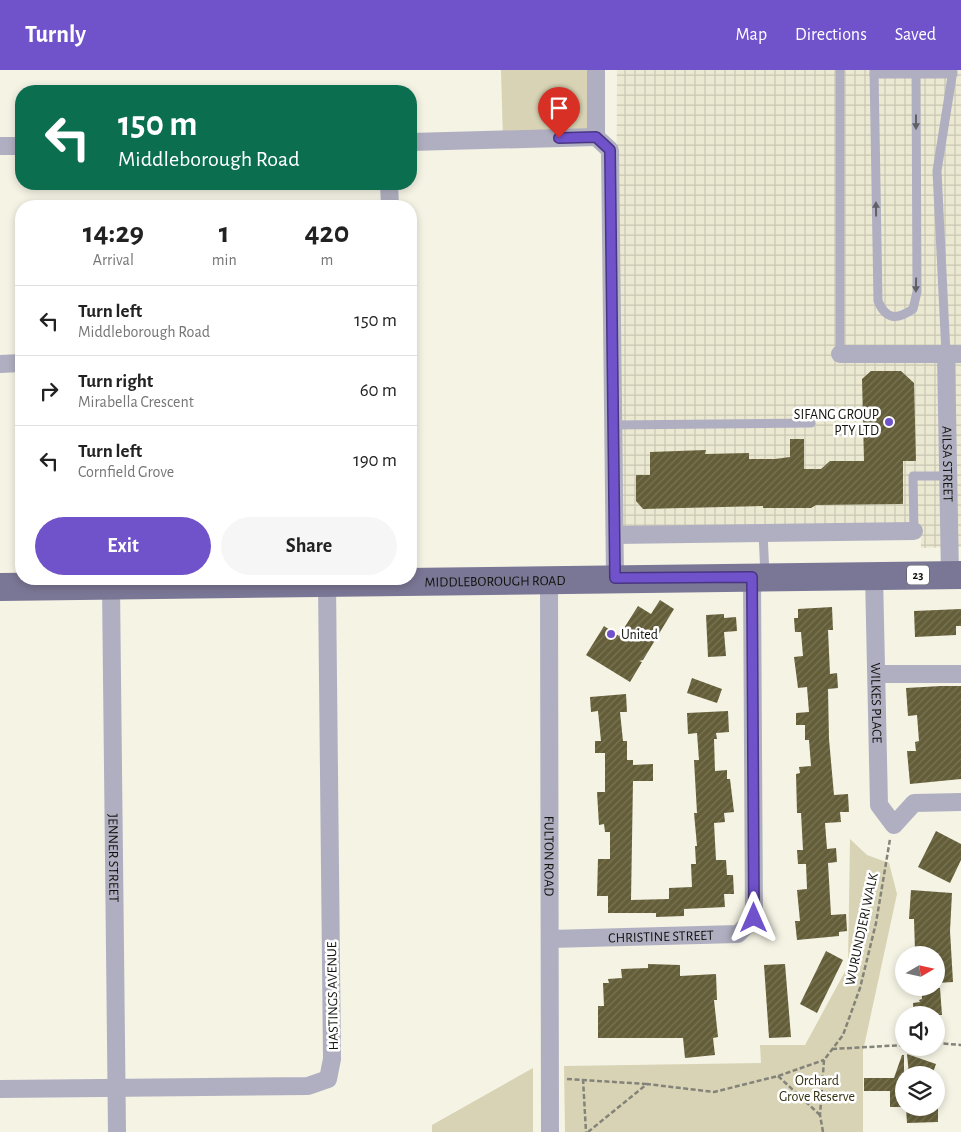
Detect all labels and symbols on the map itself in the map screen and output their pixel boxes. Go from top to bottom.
pin [538,87,580,138]
one-way arrow [912,114,920,130]
one-way arrow [872,200,880,216]
one-way arrow [912,277,920,293]
place label: SIFANG GROUP PTY LTD [794,408,879,438]
marker: SIFANG GROUP PTY LTD [883,416,895,428]
street label: AILSA STREET [939,426,955,502]
road number: 23 [907,566,929,584]
street label: MIDDLEBOROUGH ROAD [424,574,566,590]
marker: United [605,628,617,640]
place label: United [621,628,658,642]
street label: WILKES PLACE [868,663,884,744]
street label: JENNER STREET [106,814,120,902]
street label: FULTON ROAD [541,816,556,896]
street label: WURUNDJERI WALK [843,871,881,987]
position arrow [727,891,779,943]
street label: CHRISTINE STREET [608,929,714,945]
street label: HASTINGS AVENUE [325,941,341,1051]
north arrow [895,946,945,996]
park label: Orchard Grove Reserve [779,1074,855,1104]

